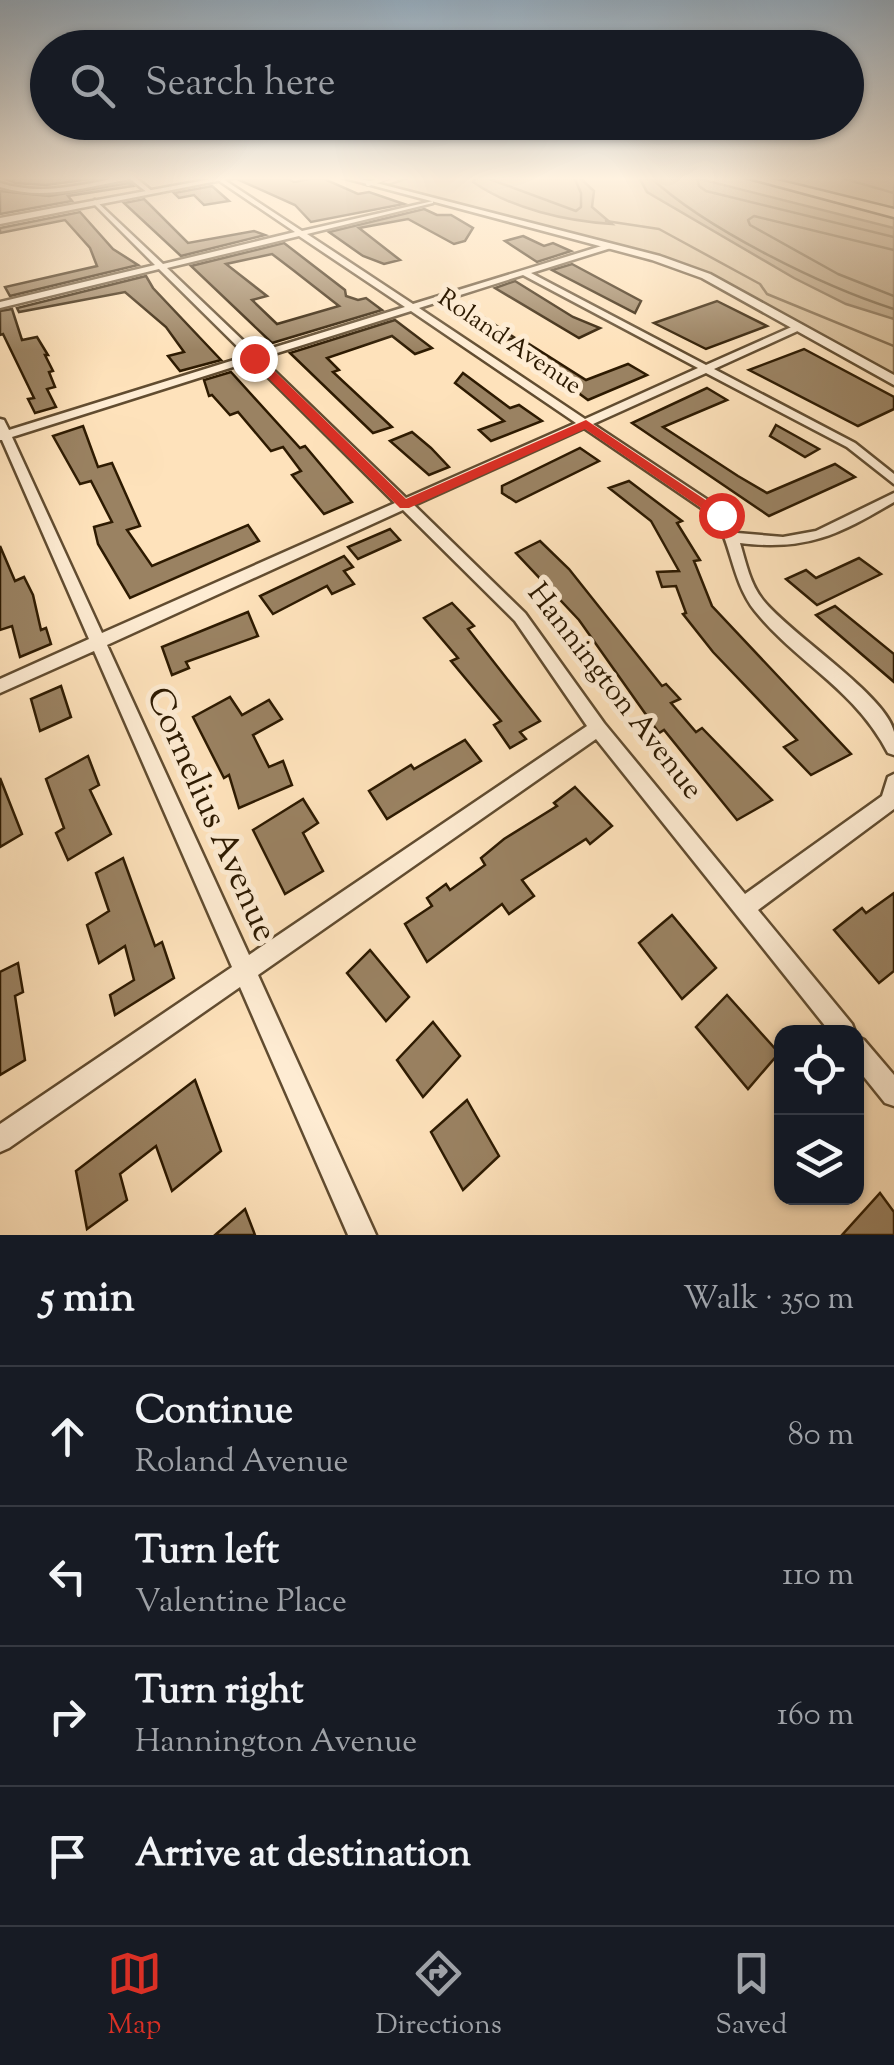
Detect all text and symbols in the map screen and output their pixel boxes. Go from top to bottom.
search box [30,30,864,140]
icon: search [65,58,120,113]
text: Search here [145,58,336,112]
street label: Roland Avenue [430,281,588,405]
route end [232,336,278,382]
route start [699,493,745,539]
street label: Hannington Avenue [516,574,712,810]
street label: Cornelius Avenue [131,680,289,950]
map controls [774,1025,864,1205]
button: locate [774,1025,864,1115]
button: layers [774,1115,864,1205]
text: 5 min [40,1270,135,1330]
text: Walk · 350 m [683,1277,854,1323]
text: Continue [135,1386,293,1440]
icon: ahead [40,1409,95,1464]
text: 80 m [788,1413,854,1459]
text: Roland Avenue [135,1440,348,1486]
text: Turn left [135,1526,279,1580]
icon: left [40,1549,95,1604]
text: 110 m [782,1553,854,1599]
text: Valentine Place [135,1580,347,1626]
text: Turn right [135,1666,303,1720]
icon: right [40,1689,95,1744]
text: 160 m [777,1693,854,1739]
text: Hannington Avenue [135,1720,417,1766]
icon: arrive [40,1829,95,1884]
text: Arrive at destination [135,1829,471,1883]
tab: Map [107,1946,162,2046]
tab: Directions [375,1946,502,2046]
tab: Saved [715,1946,787,2046]

